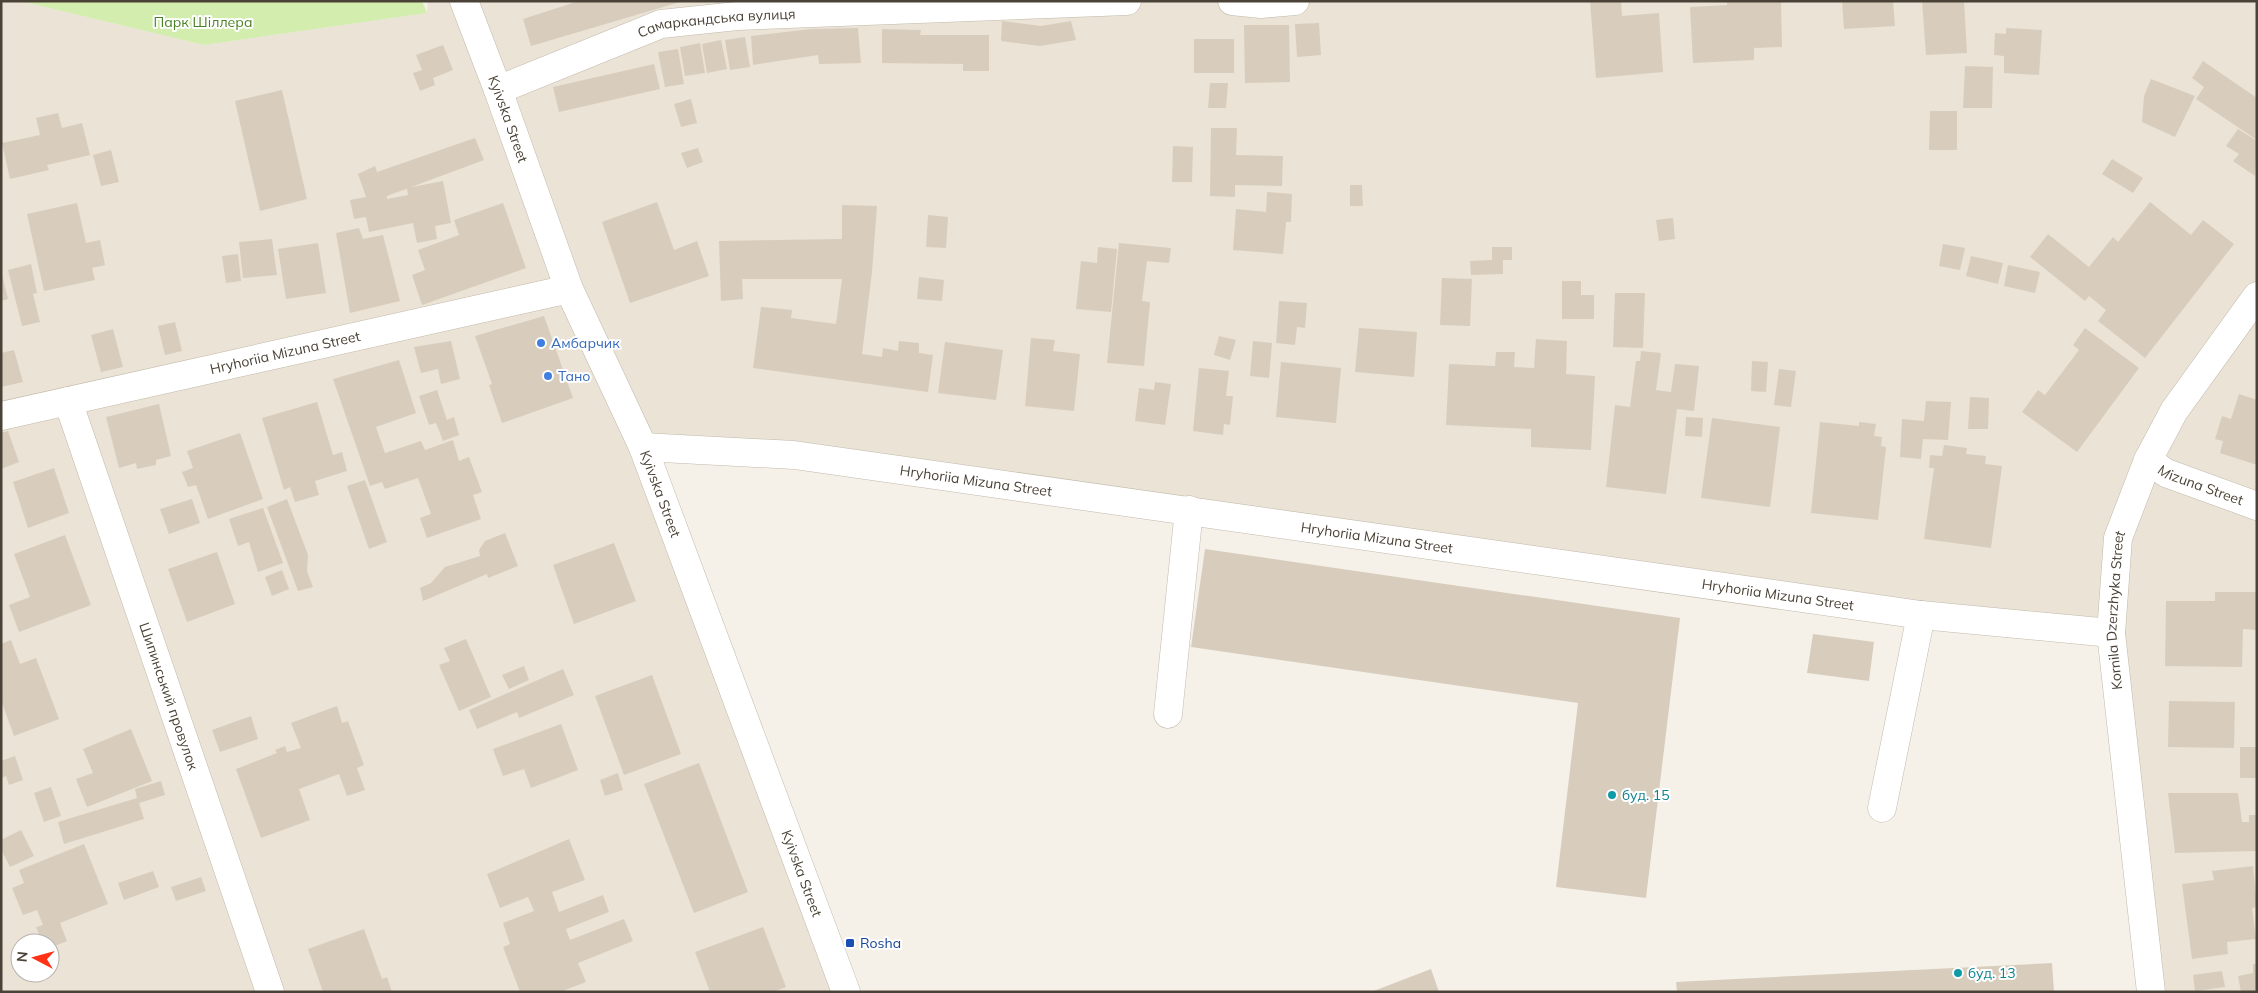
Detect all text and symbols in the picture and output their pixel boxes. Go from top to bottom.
street label: Самаркандська вулиця [635,5,796,42]
park label: Парк Шіллера [154,13,252,31]
street label: Kyivska Street [484,73,532,165]
street label: Hryhoriia Mizuna Street [208,327,362,378]
place label: Амбарчик [551,334,620,352]
marker: Амбарчик [535,337,547,349]
place label: Тано [558,367,590,385]
marker: Тано [542,370,554,382]
street label: Kyivska Street [636,448,685,540]
street label: Hryhoriia Mizuna Street [899,461,1053,501]
street label: Mizuna Street [2154,461,2246,509]
street label: Hryhoriia Mizuna Street [1300,518,1454,557]
street label: Kornila Dzerzhyka Street [2102,528,2129,691]
street label: Hryhoriia Mizuna Street [1701,575,1855,614]
street label: Шипинський провулок [135,620,203,773]
place label: буд. 15 [1622,786,1670,804]
marker: буд. 15 [1606,789,1618,801]
street label: Kyivska Street [777,827,826,919]
north arrow [10,933,60,983]
place label: Rosha [860,934,901,952]
marker: Rosha [844,937,856,949]
text: N [13,950,32,963]
place label: буд. 13 [1968,964,2016,982]
marker: буд. 13 [1952,967,1964,979]

